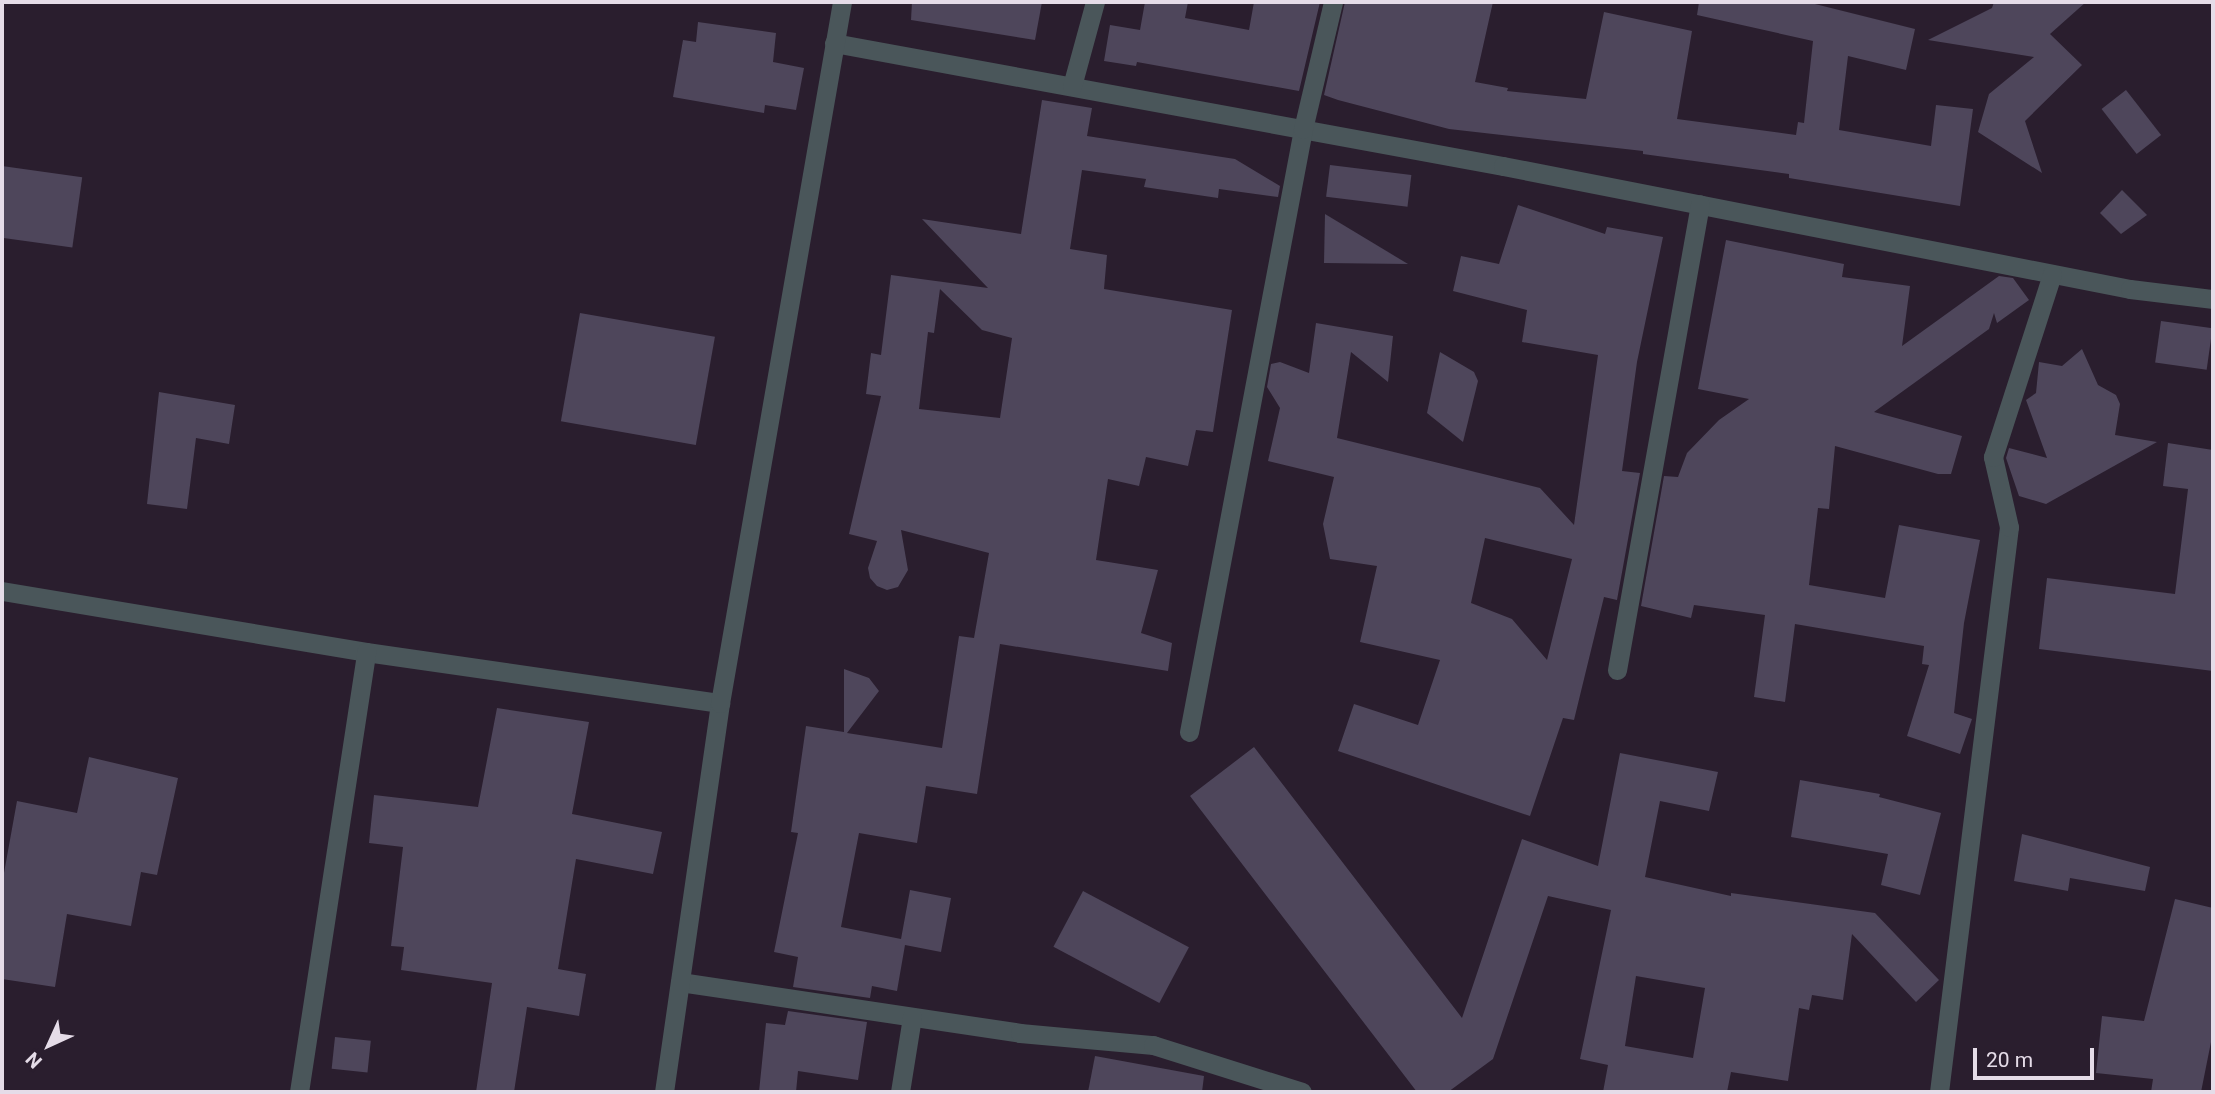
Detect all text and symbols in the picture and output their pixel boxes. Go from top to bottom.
north arrow [14,1010,84,1080]
scale bar [1977,1034,2098,1078]
text: N [21,1047,47,1073]
text: 20 m [1986,1048,2033,1072]

